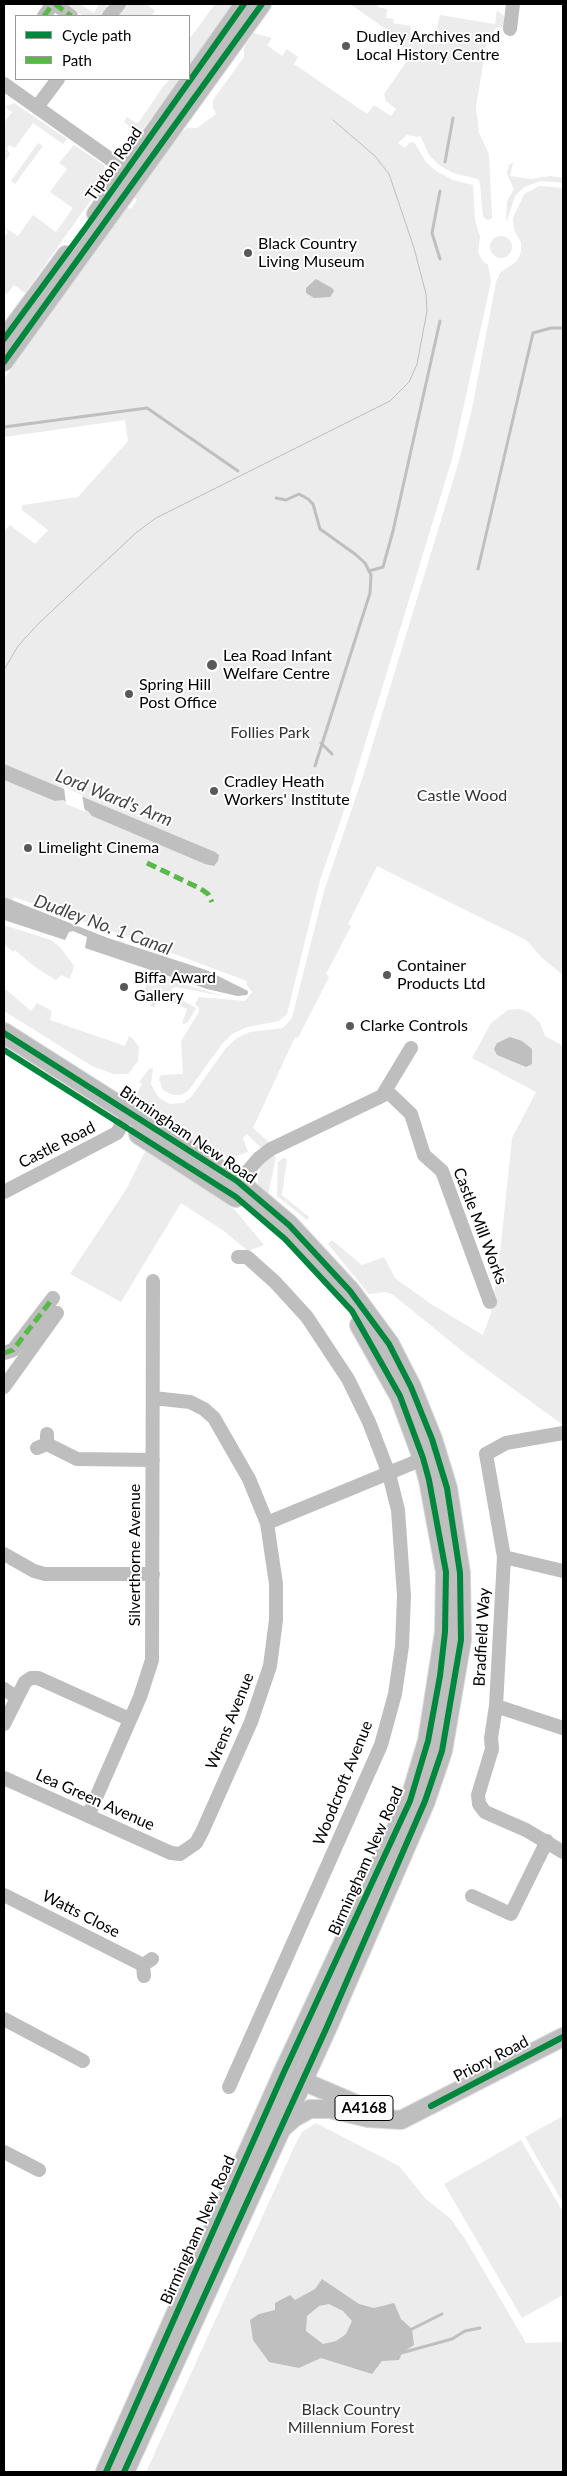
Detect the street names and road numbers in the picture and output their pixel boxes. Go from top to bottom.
street label: Tipton Road [82,124,146,204]
street label: Birmingham New Road [116,1082,260,1188]
street label: Castle Road [16,1118,98,1172]
street label: Castle Mill Works [449,1165,511,1287]
street label: Silverthorne Avenue [125,1484,145,1626]
street label: Bradfield Way [470,1587,494,1687]
street label: Wrens Avenue [202,1670,258,1772]
street label: Woodcroft Avenue [309,1718,377,1848]
street label: Lea Green Avenue [33,1765,157,1835]
street label: Birmingham New Road [325,1784,407,1938]
street label: Watts Close [39,1886,123,1942]
street label: Priory Road [450,2032,532,2086]
road number: A4168 [335,2096,393,2120]
street label: Birmingham New Road [157,2153,239,2307]

